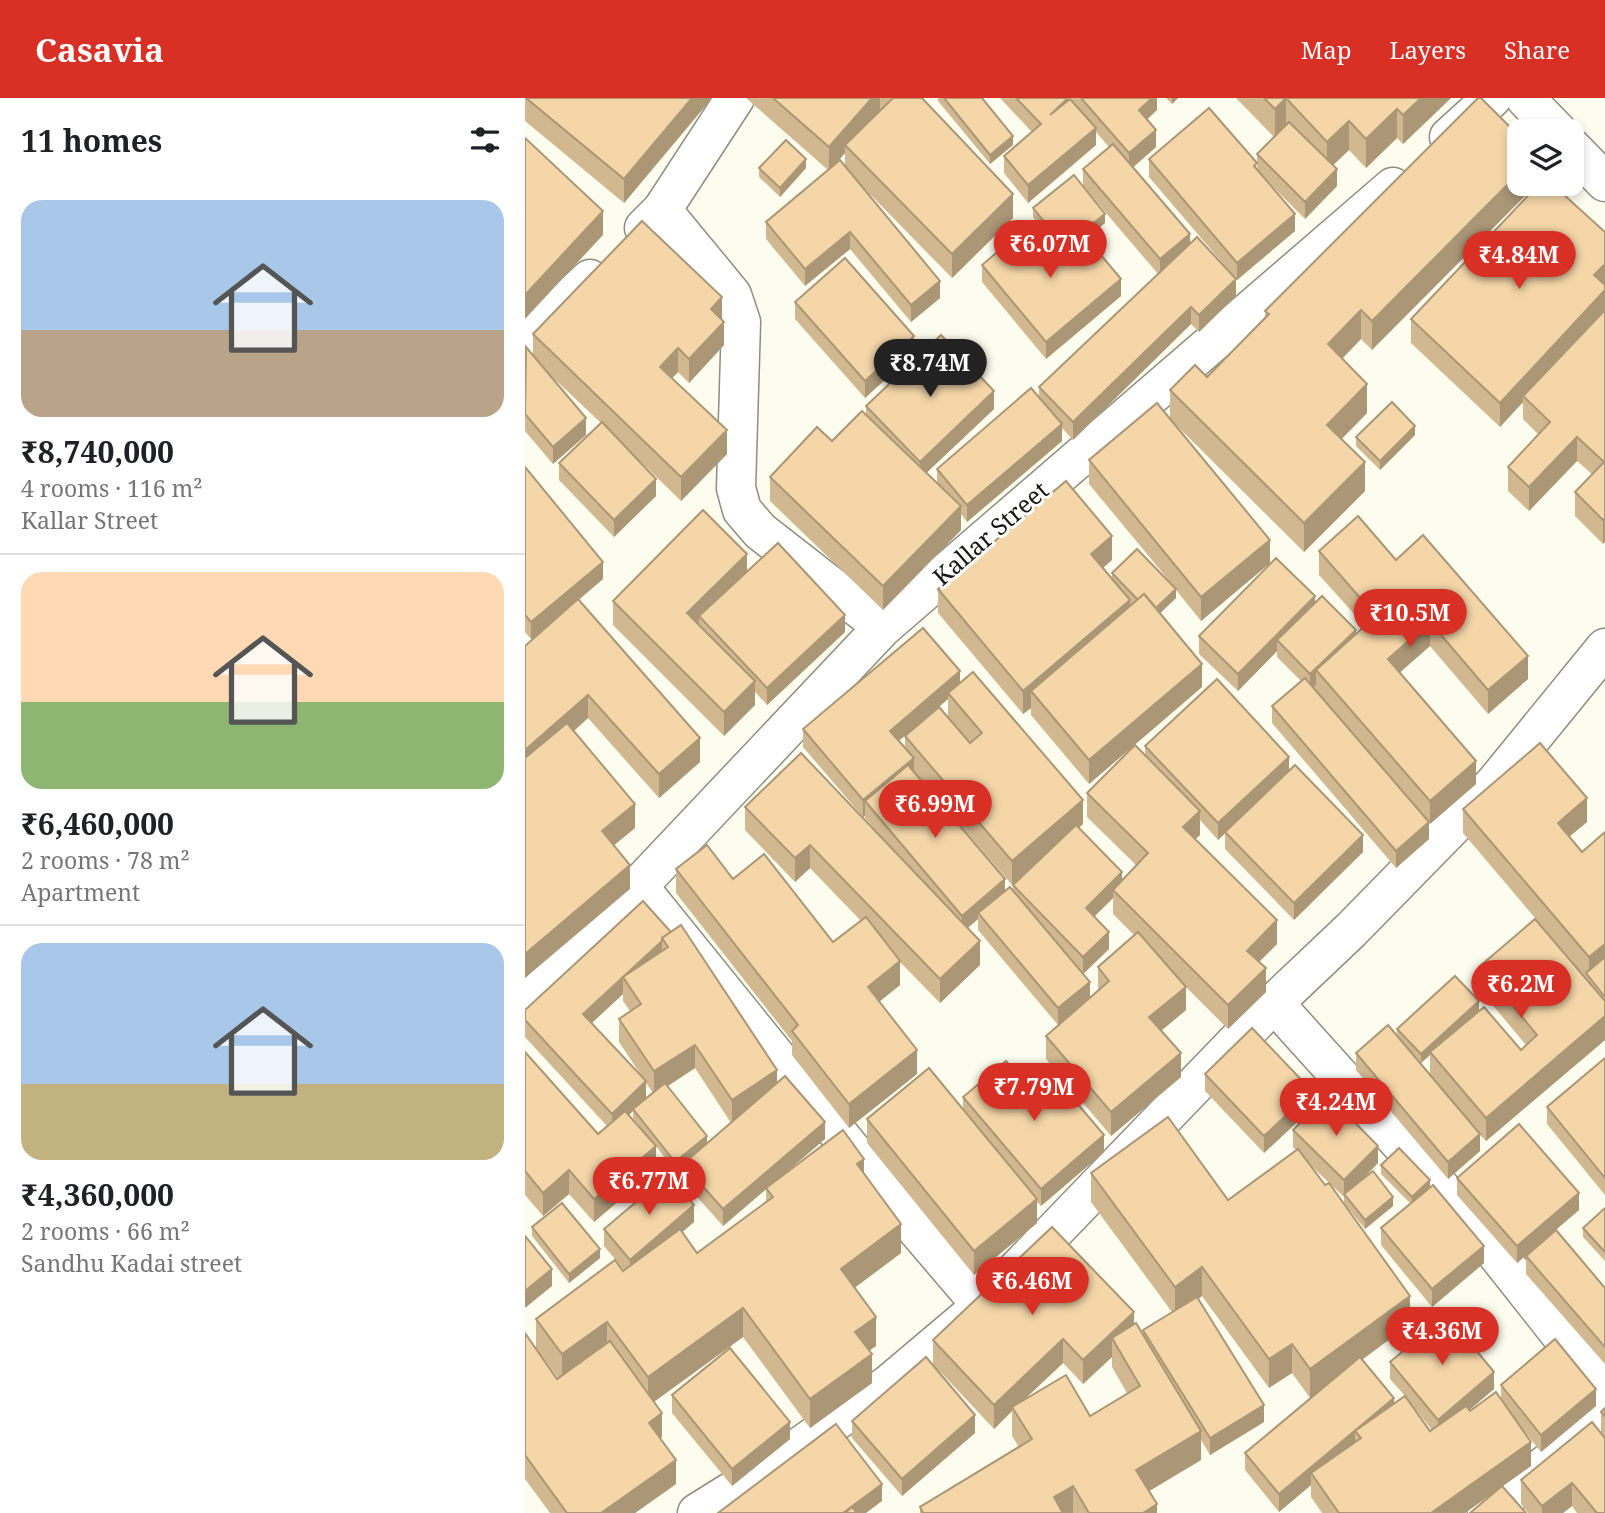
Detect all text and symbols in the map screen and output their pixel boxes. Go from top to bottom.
text: Casavia [35,27,164,72]
text: Map [1301,33,1352,66]
text: Layers [1390,33,1466,66]
text: Share [1504,33,1570,66]
map controls [1507,119,1584,196]
button: layers [1507,119,1584,196]
text: 11 homes [21,120,162,161]
icon: filters [466,121,504,159]
pin: ₹6.07M [993,220,1107,280]
text: ₹6.07M [1010,227,1090,259]
pin: ₹4.84M [1462,232,1576,291]
text: ₹4.84M [1479,238,1559,270]
icon: home [200,245,326,371]
pin: ₹8.74M [873,340,987,399]
text: ₹8.74M [890,346,970,378]
text: ₹8,740,000 [21,431,174,472]
text: 4 rooms · 116 m² [21,472,203,504]
street label: Kallar Street [925,473,1055,592]
text: Kallar Street [21,504,158,536]
pin: ₹10.5M [1353,589,1467,649]
text: ₹10.5M [1370,596,1450,628]
icon: home [200,617,326,743]
pin: ₹6.99M [878,780,992,840]
text: ₹6.99M [895,787,975,819]
text: ₹6,460,000 [21,803,174,844]
text: 2 rooms · 78 m² [21,844,190,876]
text: Apartment [21,876,140,908]
pin: ₹6.2M [1472,960,1570,1020]
text: ₹6.2M [1487,967,1555,999]
icon: home [200,988,326,1114]
pin: ₹7.79M [977,1063,1091,1123]
text: ₹7.79M [994,1070,1074,1102]
pin: ₹4.24M [1279,1079,1393,1138]
text: ₹4.24M [1296,1085,1376,1117]
pin: ₹6.77M [592,1158,706,1217]
text: ₹6.77M [609,1164,689,1196]
text: ₹4,360,000 [21,1174,174,1215]
text: 2 rooms · 66 m² [21,1215,190,1247]
text: Sandhu Kadai street [21,1247,242,1279]
pin: ₹6.46M [975,1258,1089,1317]
text: ₹6.46M [992,1264,1072,1296]
pin: ₹4.36M [1385,1308,1499,1367]
text: ₹4.36M [1402,1314,1482,1346]

